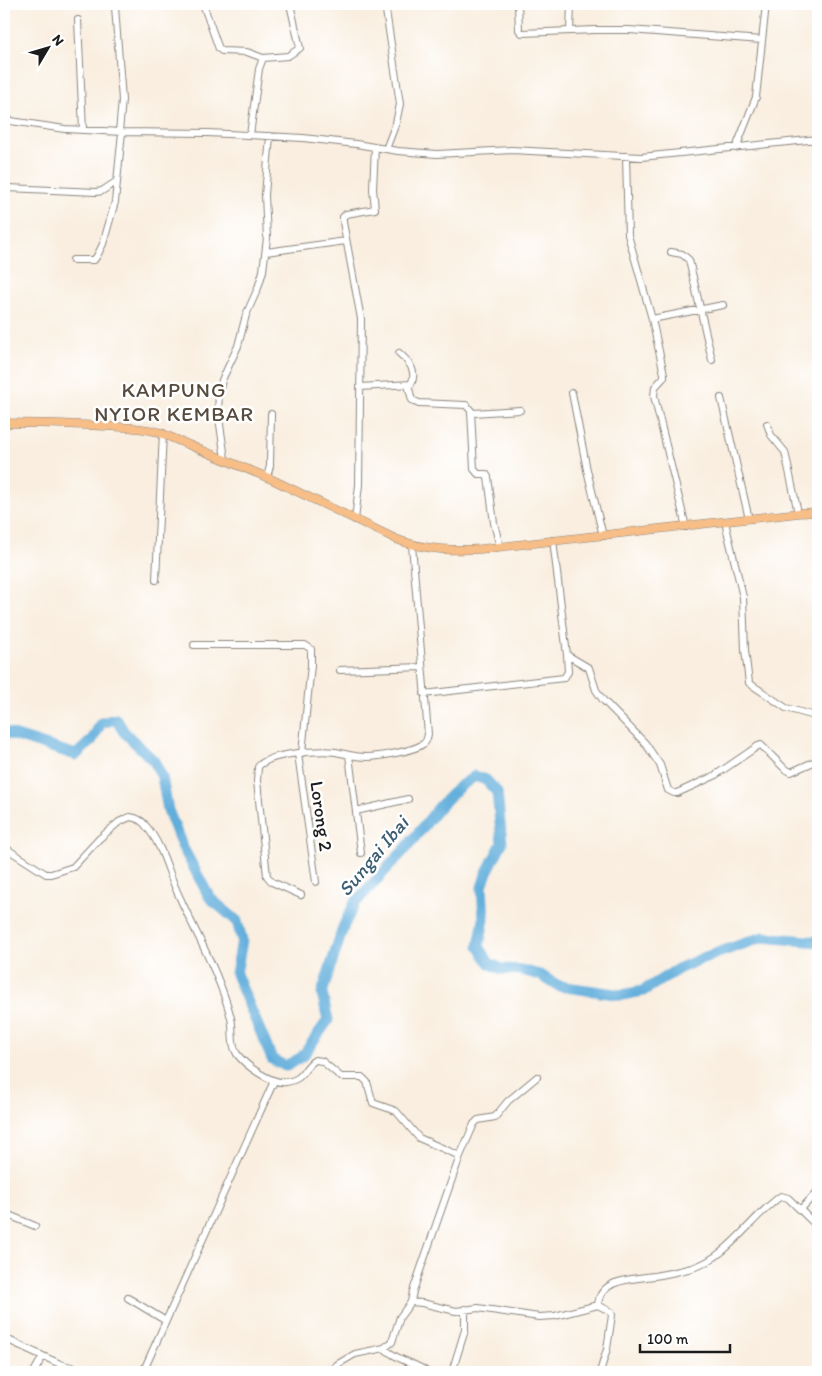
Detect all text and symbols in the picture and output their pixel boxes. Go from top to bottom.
north arrow [22,22,72,72]
text: N [48,31,67,49]
district label: KAMPUNG NYIOR KEMBAR [94,377,254,426]
street label: Lorong 2 [305,779,338,853]
water label: Sungai Ibai [333,810,414,901]
scale bar [640,1321,730,1353]
text: 100 m [647,1330,689,1348]

